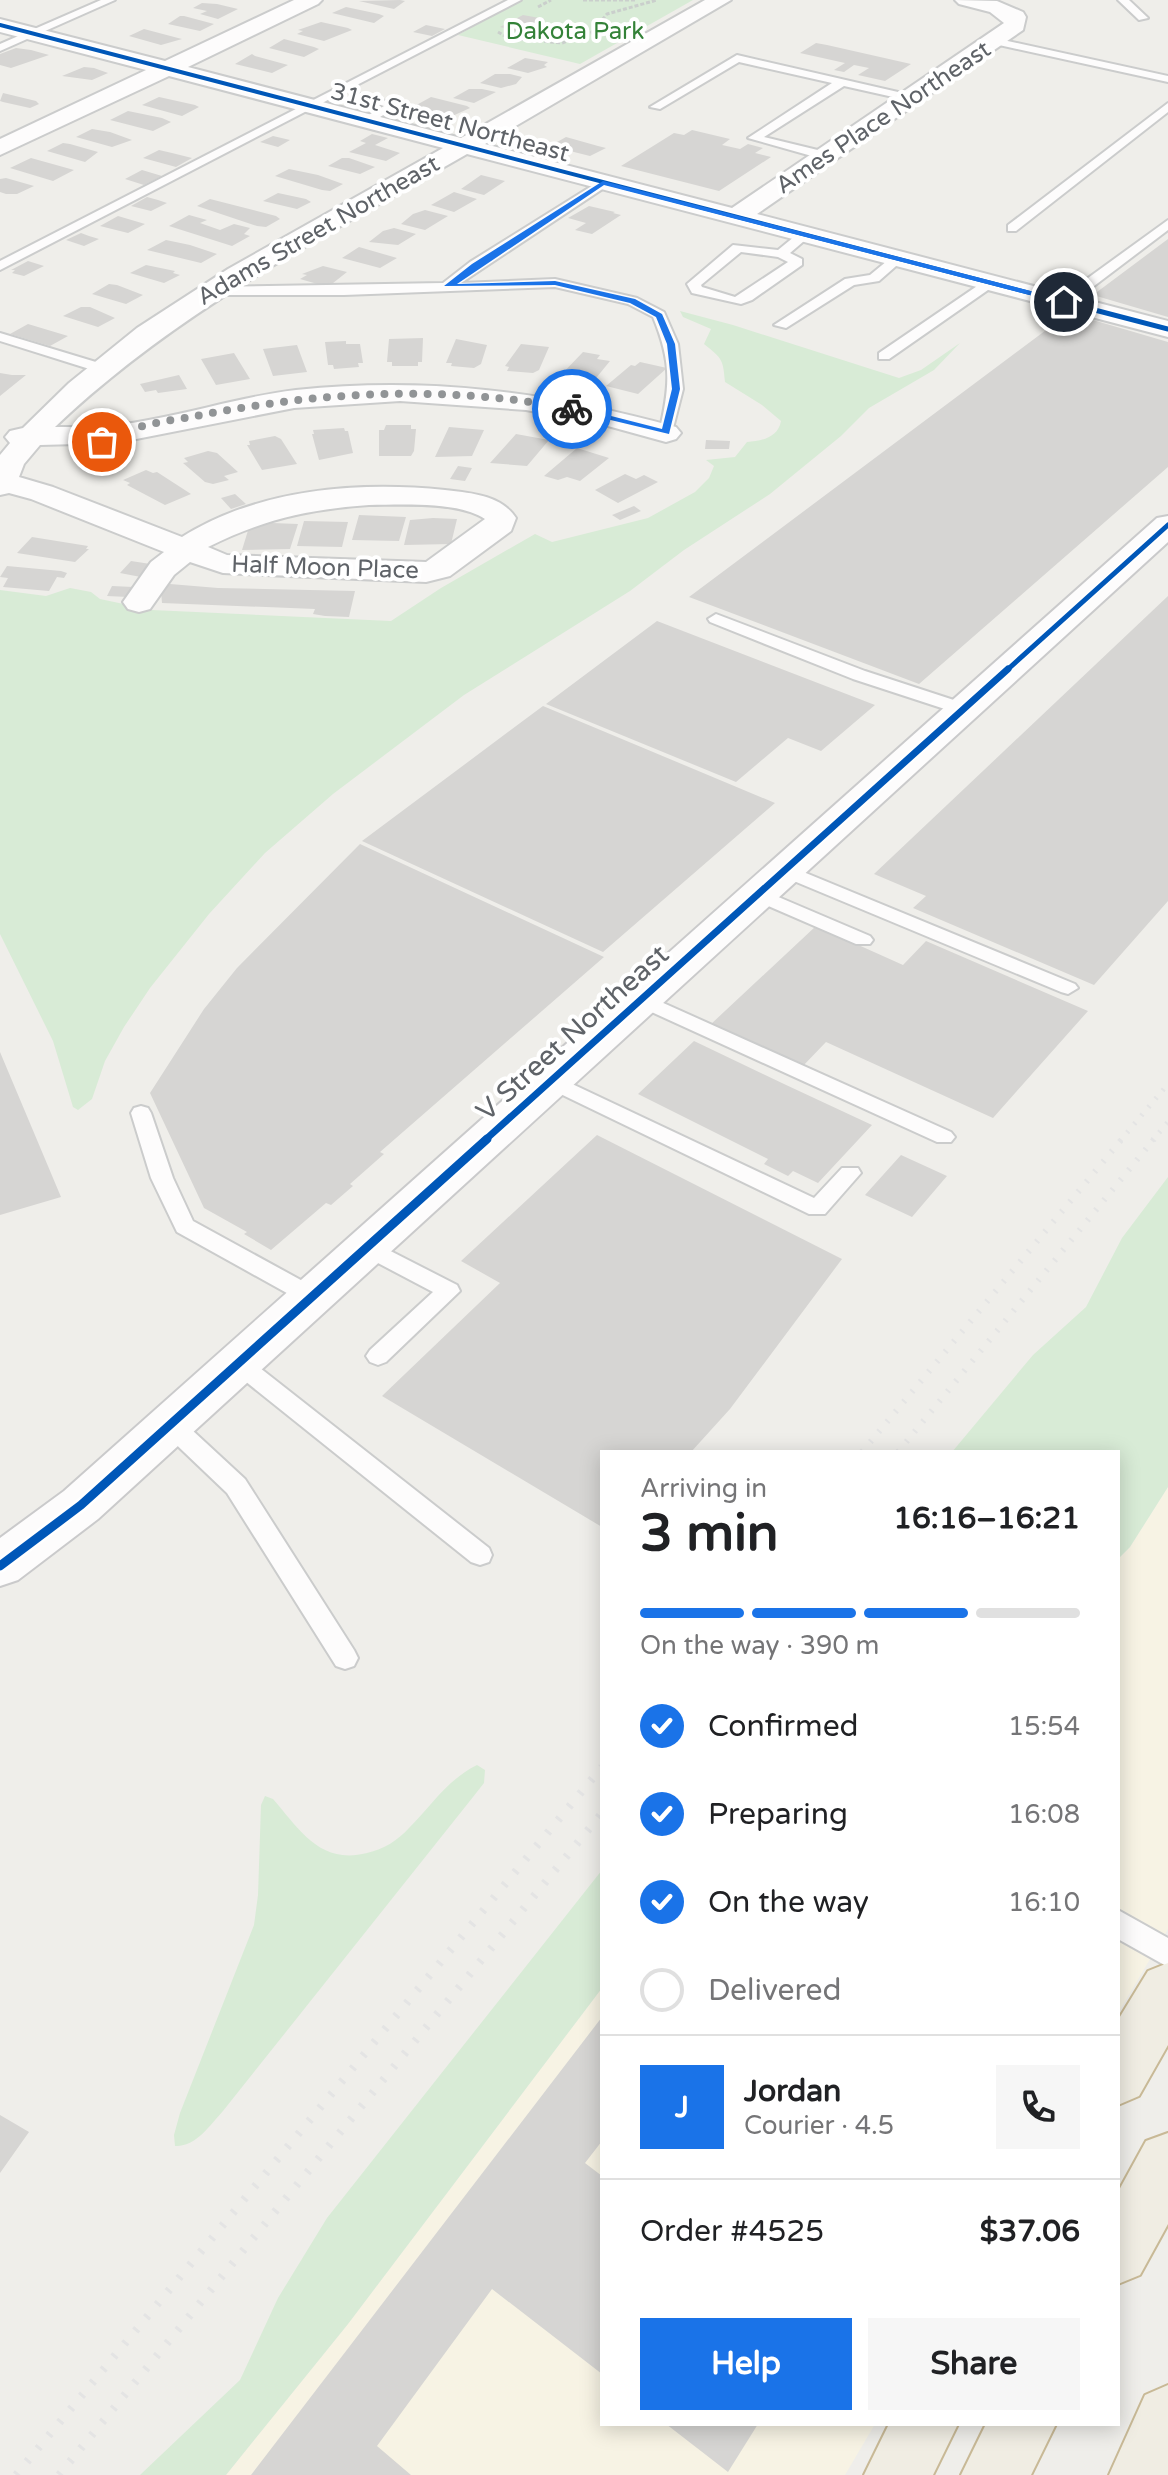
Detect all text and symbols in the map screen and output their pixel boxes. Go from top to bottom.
park label: Dakota Park [506,17,644,46]
street label: Ames Place Northeast [770,35,996,200]
street label: 31st Street Northeast [327,77,572,168]
street label: Adams Street Northeast [192,149,445,312]
pin [1030,268,1098,336]
icon: home [1042,280,1086,324]
courier [532,369,612,449]
icon: bike [550,387,594,431]
pin [68,408,136,476]
icon: bag [80,420,124,464]
street label: Half Moon Place [231,550,419,585]
street label: V Street Northeast [469,937,676,1128]
text: Arriving in [640,1473,767,1504]
text: 16:16–16:21 [893,1500,1080,1537]
text: 3 min [640,1502,779,1565]
text: On the way · 390 m [640,1630,879,1661]
icon: check [640,1704,684,1748]
text: Confirmed [708,1708,859,1745]
text: 15:54 [1008,1711,1080,1742]
icon: check [640,1792,684,1836]
text: Preparing [708,1796,848,1833]
text: 16:08 [1008,1799,1080,1830]
icon: check [640,1880,684,1924]
text: On the way [708,1884,869,1921]
text: 16:10 [1008,1887,1080,1918]
text: Delivered [708,1972,842,2009]
button: phone [996,2065,1080,2149]
text: Jordan [744,2073,841,2110]
text: J [675,2089,689,2126]
text: Courier · 4.5 [744,2110,894,2141]
text: Order #4525 [640,2213,824,2250]
text: $37.06 [980,2213,1080,2250]
button: Help [640,2318,852,2410]
button: Share [868,2318,1080,2410]

